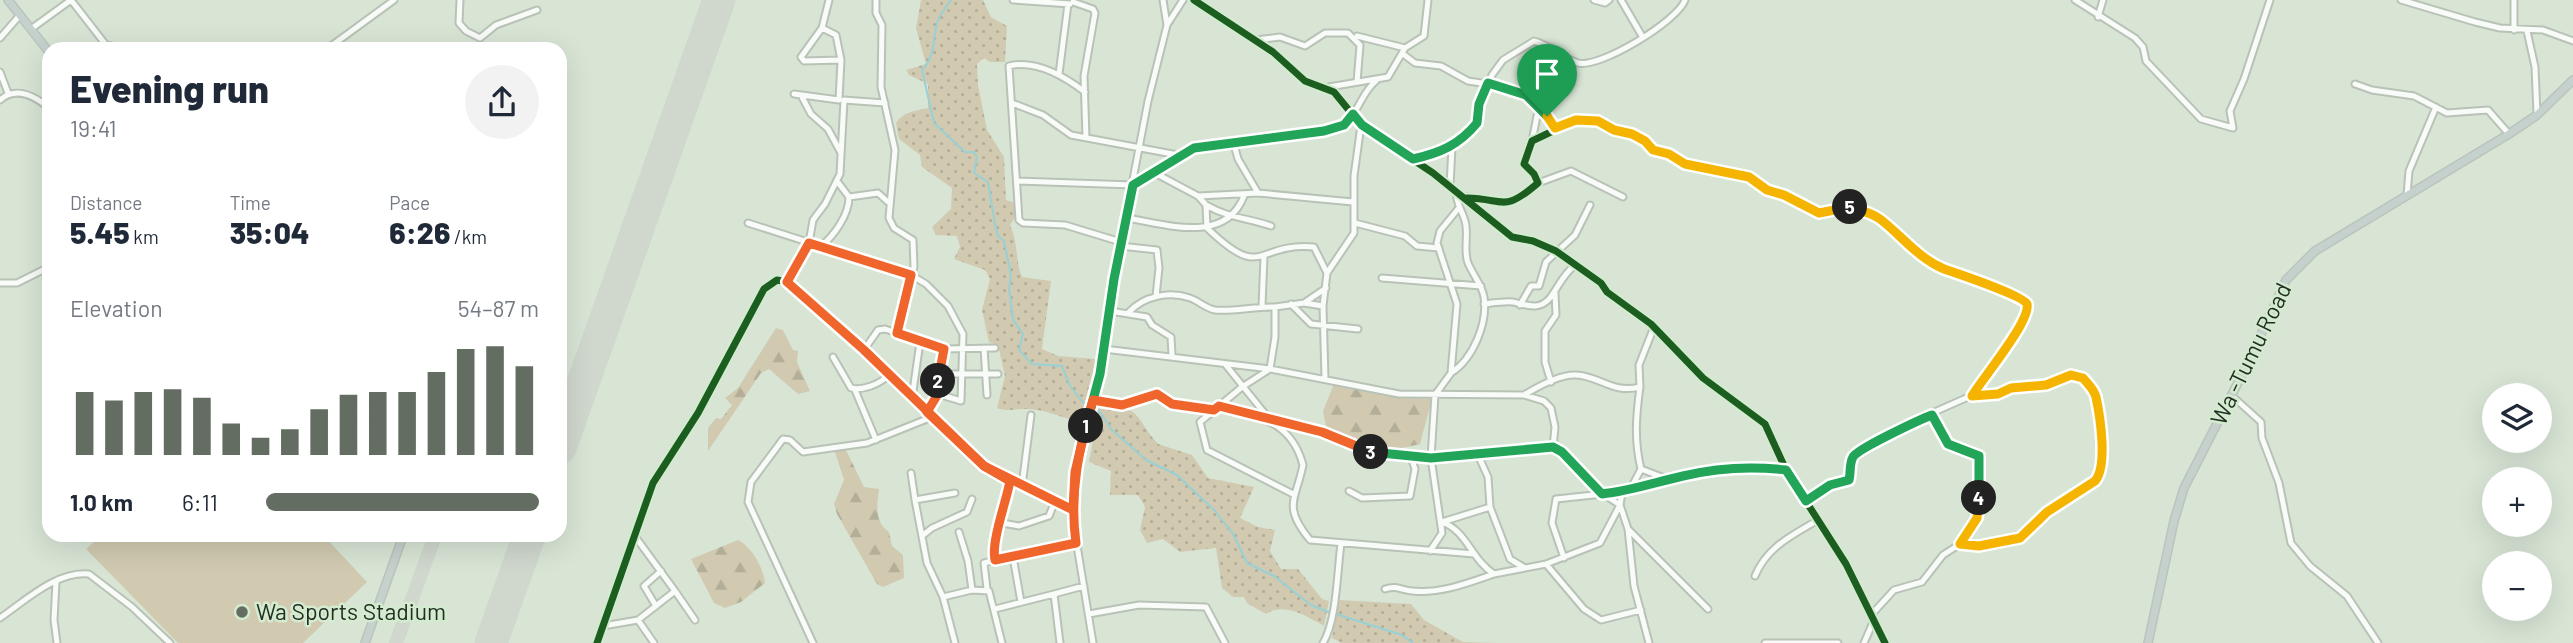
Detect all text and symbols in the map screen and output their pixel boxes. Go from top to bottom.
pin [1517,44,1577,116]
icon: arrive [1528,55,1566,93]
text: Evening run [70,65,269,111]
button: share [465,65,539,139]
text: 19:41 [70,114,116,142]
pin: 5 [1832,190,1868,224]
text: Distance [70,191,142,214]
text: Time [230,191,271,214]
text: Pace [389,191,430,214]
text: 5 [1844,195,1855,218]
text: 5.45 [70,214,130,250]
text: 35:04 [230,214,310,250]
text: 6:26 [389,214,450,250]
text: km [130,225,159,248]
text: /km [450,225,487,248]
street label: Wa -Tumu Road [2204,278,2297,429]
text: Elevation [70,294,163,322]
text: 54–87 m [458,294,539,322]
pin: 2 [920,364,956,398]
text: 2 [932,369,943,392]
map controls [2482,383,2552,621]
button: layers [2482,383,2552,453]
pin: 1 [1068,408,1104,444]
text: 1 [1082,414,1089,437]
pin: 3 [1354,434,1388,470]
text: 3 [1365,440,1376,463]
button: + [2482,467,2552,537]
pin: 4 [1962,480,1996,516]
text: 4 [1973,486,1984,509]
text: 1.0 km [70,488,133,516]
text: 6:11 [182,488,218,516]
button: − [2482,551,2552,621]
place label: Wa Sports Stadium [256,597,446,625]
marker: Wa Sports Stadium [234,604,250,620]

